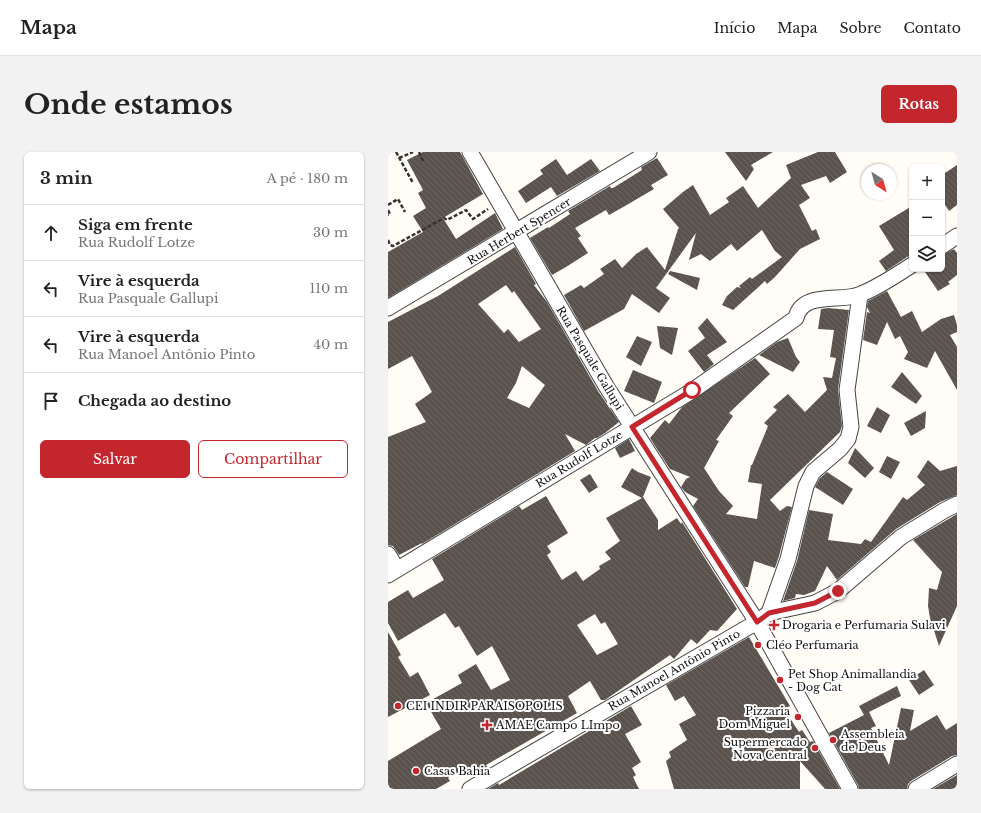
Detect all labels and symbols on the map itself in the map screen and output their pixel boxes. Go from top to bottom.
north arrow [861,164,897,200]
street label: Rua Herbert Spencer [465,194,574,268]
street label: Rua Pasquale Gallupi [553,303,627,413]
route start [683,381,701,399]
street label: Rua Rudolf Lotze [533,428,625,490]
route end [829,582,847,600]
place label: Drogaria e Perfumaria Sulavi [782,618,946,632]
marker: Drogaria e Perfumaria Sulavi [769,620,779,630]
street label: Rua Manoel Antônio Pinto [606,626,742,714]
place label: Cléo Perfumaria [766,638,860,652]
marker: Cléo Perfumaria [753,640,763,650]
place label: Pet Shop Animallandia - Dog Cat [788,667,918,694]
marker: Pet Shop Animallandia - Dog Cat [775,675,785,685]
place label: CEI INDIR PARAISOPOLIS [406,699,563,713]
marker: CEI INDIR PARAISOPOLIS [393,701,403,711]
place label: Pizzaria Dom Miguel [719,704,791,731]
marker: Pizzaria Dom Miguel [793,712,803,722]
place label: AMAE Campo LImpo [495,718,620,732]
marker: AMAE Campo LImpo [481,719,493,731]
place label: Assembleia de Deus [840,727,905,754]
place label: Supermercado Nova Central [724,735,807,762]
marker: Assembleia de Deus [828,735,838,745]
marker: Supermercado Nova Central [810,743,820,753]
place label: Casas Bahia [424,764,491,778]
marker: Casas Bahia [411,766,421,776]

